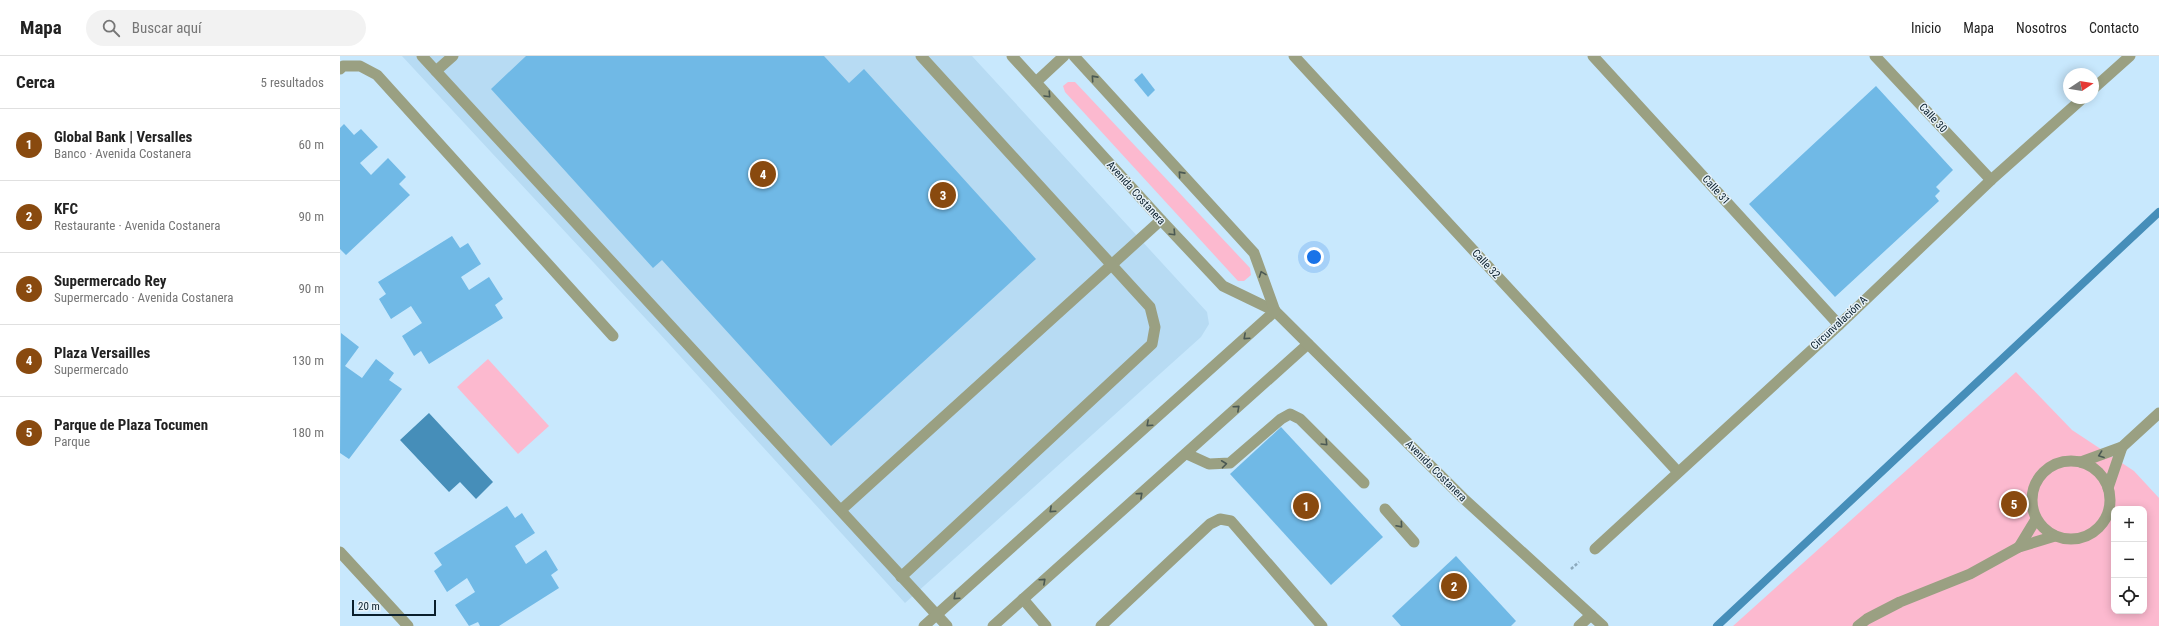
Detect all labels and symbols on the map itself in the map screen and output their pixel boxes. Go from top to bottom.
north arrow [2063,68,2099,104]
one-way arrow [1091,75,1099,83]
one-way arrow [1043,90,1051,98]
street label: Calle 30 [1916,101,1950,135]
street label: Avenida Costanera [1104,158,1168,228]
pin: 4 [750,159,776,189]
one-way arrow [1179,171,1186,179]
street label: Calle 31 [1699,173,1733,207]
pin: 3 [930,180,956,210]
one-way arrow [1168,228,1176,236]
your location [1304,247,1324,267]
street label: Calle 32 [1469,247,1503,281]
one-way arrow [1258,271,1266,278]
street label: Circunvalación A [1808,293,1871,353]
one-way arrow [1243,332,1251,340]
one-way arrow [1232,406,1240,413]
one-way arrow [1146,419,1154,426]
one-way arrow [1320,438,1328,446]
street label: Avenida Costanera [1403,438,1469,504]
one-way arrow [2098,450,2105,458]
one-way arrow [1220,460,1227,469]
pin: 5 [2001,489,2027,519]
pin: 1 [1293,491,1319,521]
one-way arrow [1136,493,1143,500]
one-way arrow [1050,506,1057,513]
one-way arrow [1395,521,1402,528]
pin: 2 [1441,571,1467,601]
one-way arrow [1038,579,1046,586]
one-way arrow [953,593,960,600]
scale bar [352,598,436,617]

